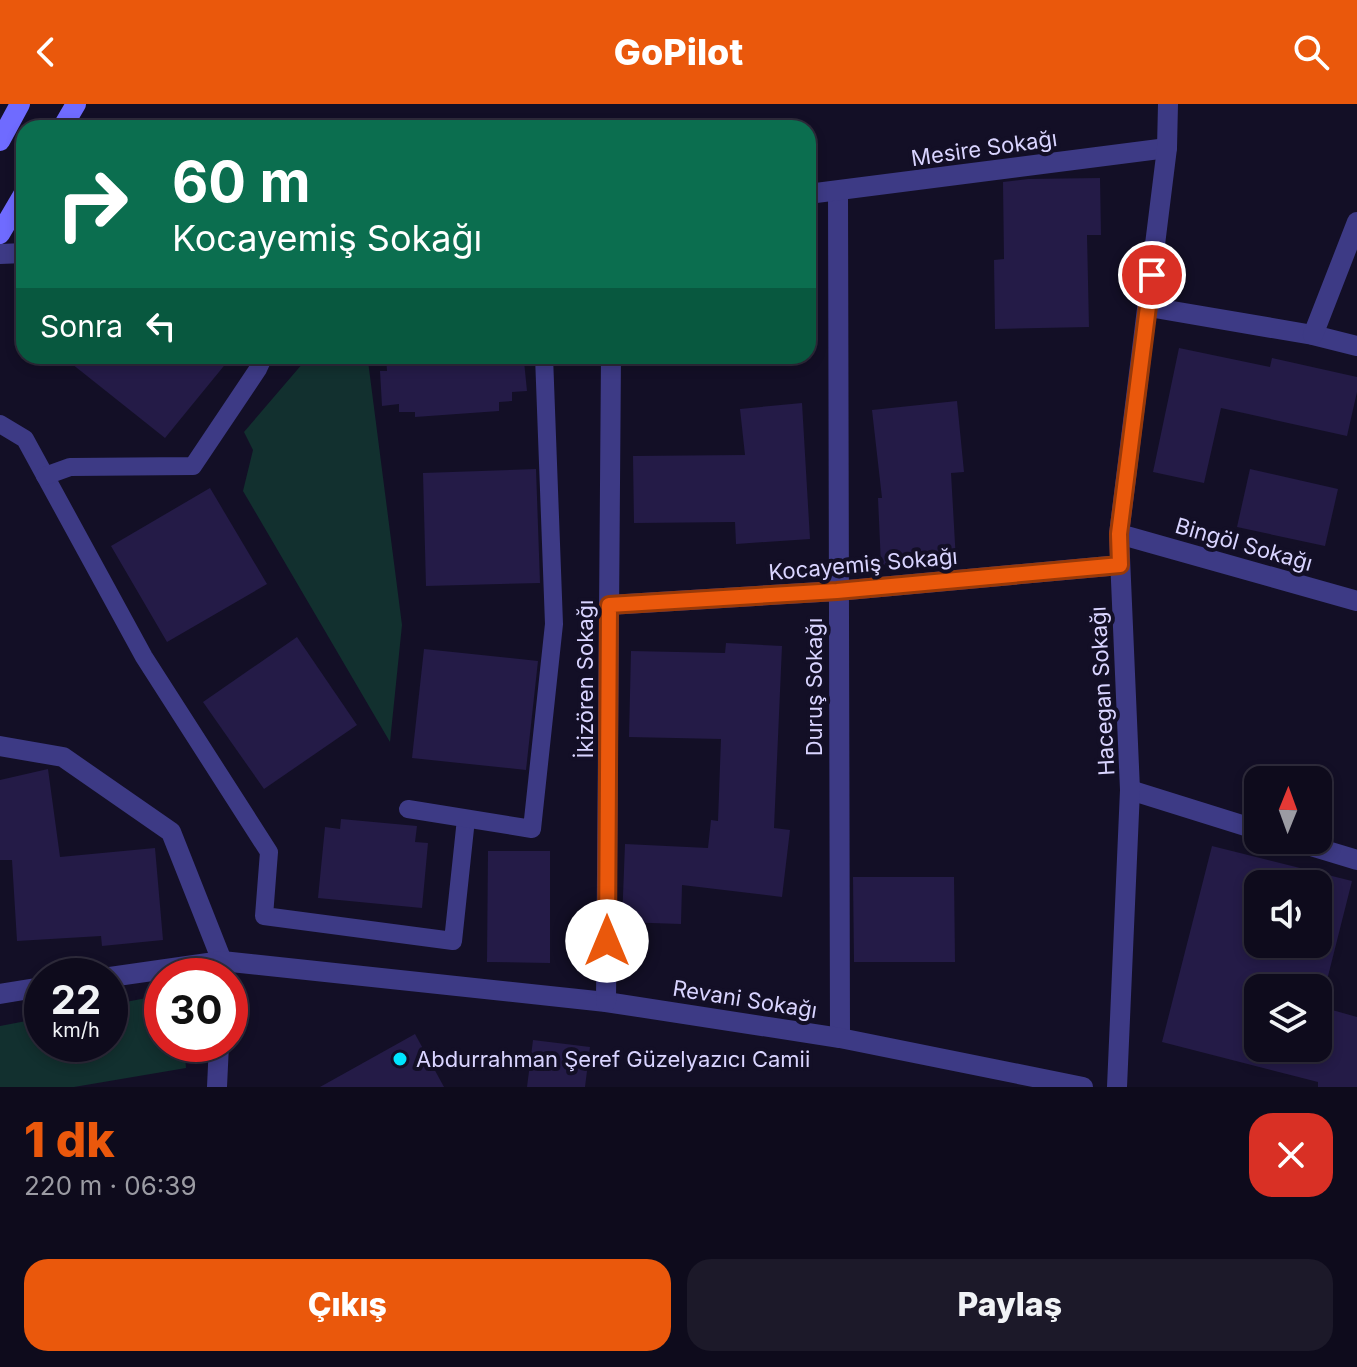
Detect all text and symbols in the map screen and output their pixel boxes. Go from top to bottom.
icon: back [24,30,68,74]
text: GoPilot [614,30,743,74]
icon: search [1289,30,1333,74]
street label: Mesire Sokağı [909,125,1059,171]
text: 60 m [172,148,311,216]
icon: right [40,152,144,256]
text: Kocayemiş Sokağı [172,216,482,260]
pin [1118,241,1186,309]
icon: arrive [1130,253,1174,297]
icon: left [139,304,183,348]
text: Sonra [40,308,123,344]
street label: Bingöl Sokağı [1172,512,1316,576]
street label: Kocayemiş Sokağı [767,543,959,585]
street label: İkizören Sokağı [572,600,598,758]
street label: Hacegan Sokağı [1085,606,1119,776]
street label: Duruş Sokağı [801,618,827,756]
north arrow [1244,766,1332,854]
map controls [1244,766,1332,1062]
button: sound [1244,870,1332,958]
position arrow [565,899,649,983]
speed limit sign: 30 [144,958,248,1062]
button: layers [1244,974,1332,1062]
text: 22 [51,975,101,1024]
street label: Revani Sokağı [671,975,819,1023]
text: km/h [52,1018,100,1042]
place label: Abdurrahman Şeref Güzelyazıcı Camii [416,1046,810,1072]
marker: Abdurrahman Şeref Güzelyazıcı Camii [391,1050,409,1068]
text: 1 dk [24,1110,115,1169]
button: close [1249,1113,1333,1197]
text: 220 m · 06:39 [24,1170,197,1201]
button: Çıkış [24,1259,671,1351]
button: Paylaş [687,1259,1333,1351]

